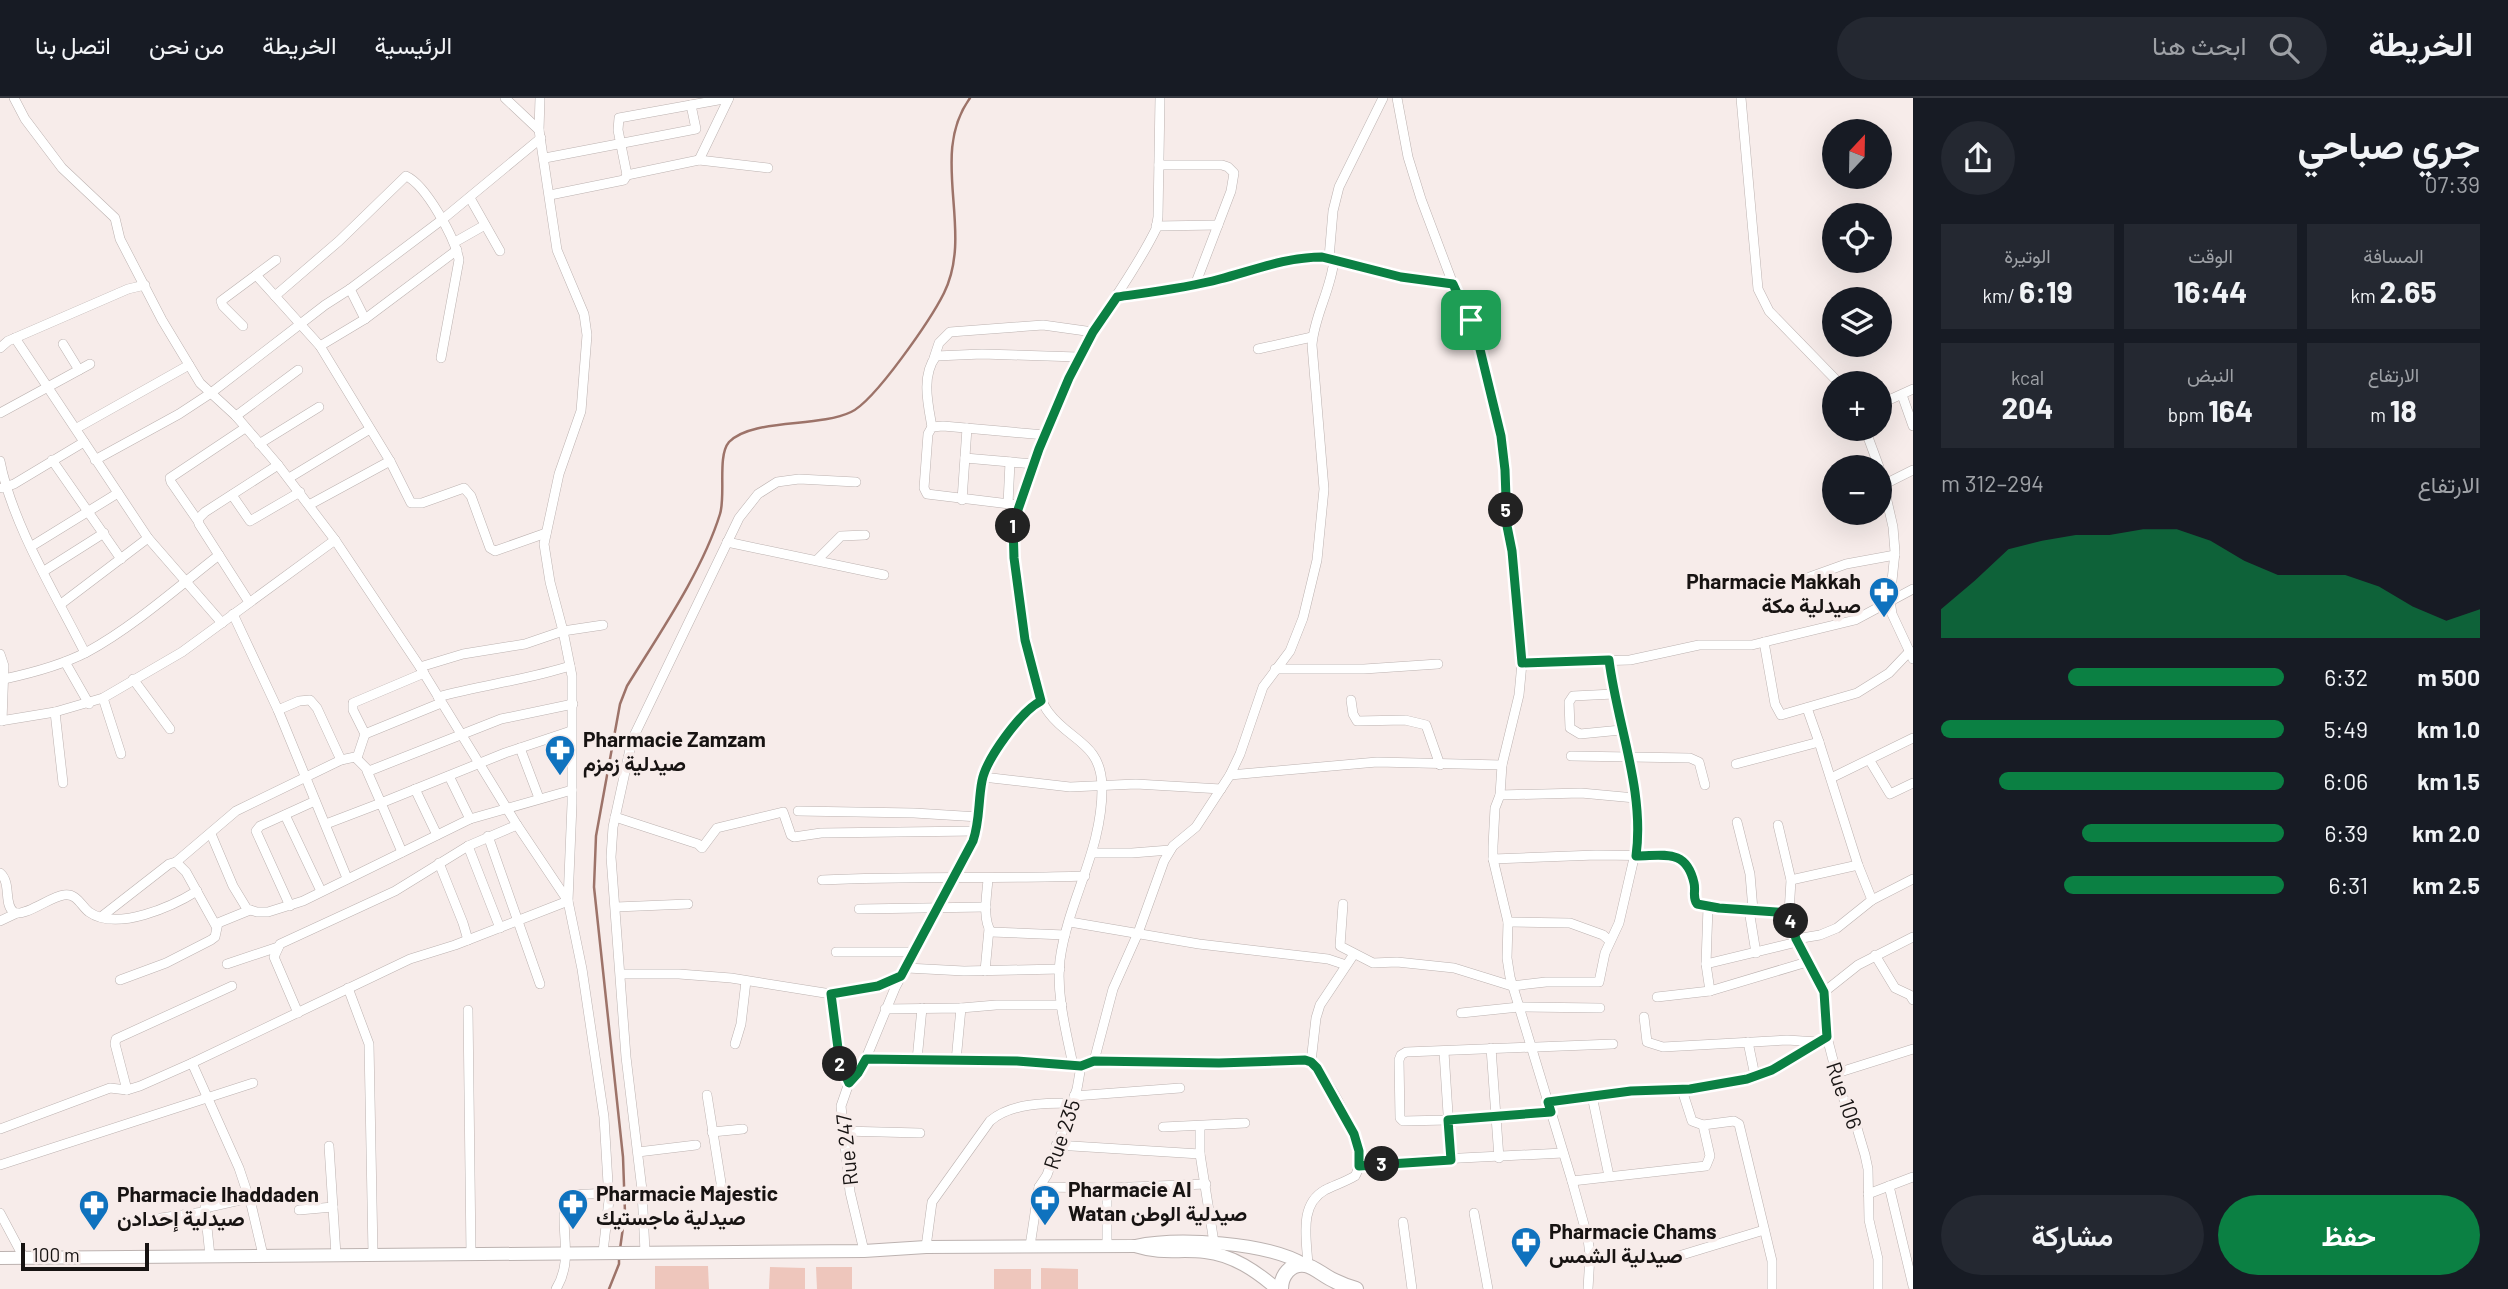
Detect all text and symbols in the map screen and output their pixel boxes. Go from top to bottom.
search box [1837,17,2327,80]
text: الخريطة [2369,23,2473,63]
text: ابحث هنا [2152,29,2247,60]
icon: search [2265,29,2303,67]
text: اتصل بنا [35,30,111,59]
text: من نحن [149,30,224,59]
text: الخريطة [262,30,337,59]
text: الرئيسية [375,30,452,59]
north arrow [1822,119,1892,189]
map controls [1822,119,1892,525]
button: share [1941,121,2015,195]
text: جري صباحي [2297,121,2480,167]
text: 07:39 [2425,170,2480,198]
button: locate [1822,203,1892,273]
text: الوتيرة [2004,244,2051,267]
text: الوقت [2188,244,2233,267]
text: المسافة [2363,244,2424,267]
text: 6:19 [2019,273,2073,309]
text: 16:44 [2174,273,2247,309]
text: 2.65 [2379,273,2437,309]
text: /km [1982,284,2019,307]
text: km [2350,284,2379,307]
button: layers [1822,287,1892,357]
pin [1441,290,1501,350]
icon: arrive [1452,301,1490,339]
text: النبض [2187,363,2234,386]
text: الارتفاع [2368,363,2419,386]
text: kcal [2011,366,2044,389]
button: + [1822,371,1892,441]
text: 204 [2001,389,2054,425]
text: 164 [2208,392,2253,428]
text: 18 [2390,392,2417,428]
text: bpm [2168,403,2208,426]
text: m [2370,403,2390,426]
button: − [1822,455,1892,525]
text: 294–312 m [1941,469,2044,497]
text: الارتفاع [2418,470,2480,498]
pin: 5 [1488,492,1524,528]
text: 5 [1500,498,1511,521]
pin: 1 [996,508,1030,544]
text: 1 [1009,514,1016,537]
place label: Pharmacie Makkah صيدلية مكة [1686,568,1861,618]
pharmacy icon: Pharmacie Makkah صيدلية مكة [1867,575,1901,619]
text: 6:32 [2324,663,2368,691]
text: 500 m [2418,663,2480,691]
text: 5:49 [2324,715,2368,743]
text: 1.0 km [2417,715,2480,743]
place label: Pharmacie Zamzam صيدلية زمزم [583,726,766,778]
pharmacy icon: Pharmacie Zamzam صيدلية زمزم [543,733,577,777]
text: 6:06 [2324,767,2368,795]
text: 1.5 km [2417,767,2480,795]
text: 6:39 [2325,819,2368,847]
text: 2.0 km [2412,819,2480,847]
text: 6:31 [2329,871,2368,899]
text: 2.5 km [2412,871,2480,899]
pin: 4 [1774,904,1809,938]
text: 4 [1785,909,1796,932]
pin: 2 [822,1046,858,1082]
text: 2 [834,1052,845,1075]
street label: Rue 106 [1822,1058,1868,1132]
street label: Rue 235 [1037,1096,1085,1172]
street label: Rue 247 [830,1113,862,1187]
pin: 3 [1364,1146,1400,1182]
text: 3 [1376,1152,1387,1175]
place label: Pharmacie Al Watan صيدلية الوطن [1068,1176,1247,1227]
place label: Pharmacie Majestic صيدلية ماجستيك [596,1180,778,1230]
place label: Pharmacie Ihaddaden صيدلية إحدادن [117,1181,319,1233]
pharmacy icon: Pharmacie Al Watan صيدلية الوطن [1028,1183,1062,1227]
pharmacy icon: Pharmacie Majestic صيدلية ماجستيك [556,1187,590,1231]
pharmacy icon: Pharmacie Ihaddaden صيدلية إحدادن [77,1188,111,1232]
button: مشاركة [1941,1195,2204,1275]
button: حفظ [2218,1195,2480,1275]
place label: Pharmacie Chams صيدلية الشمس [1549,1218,1717,1268]
pharmacy icon: Pharmacie Chams صيدلية الشمس [1509,1225,1543,1269]
scale bar [21,1240,149,1272]
text: 100 m [32,1243,80,1266]

